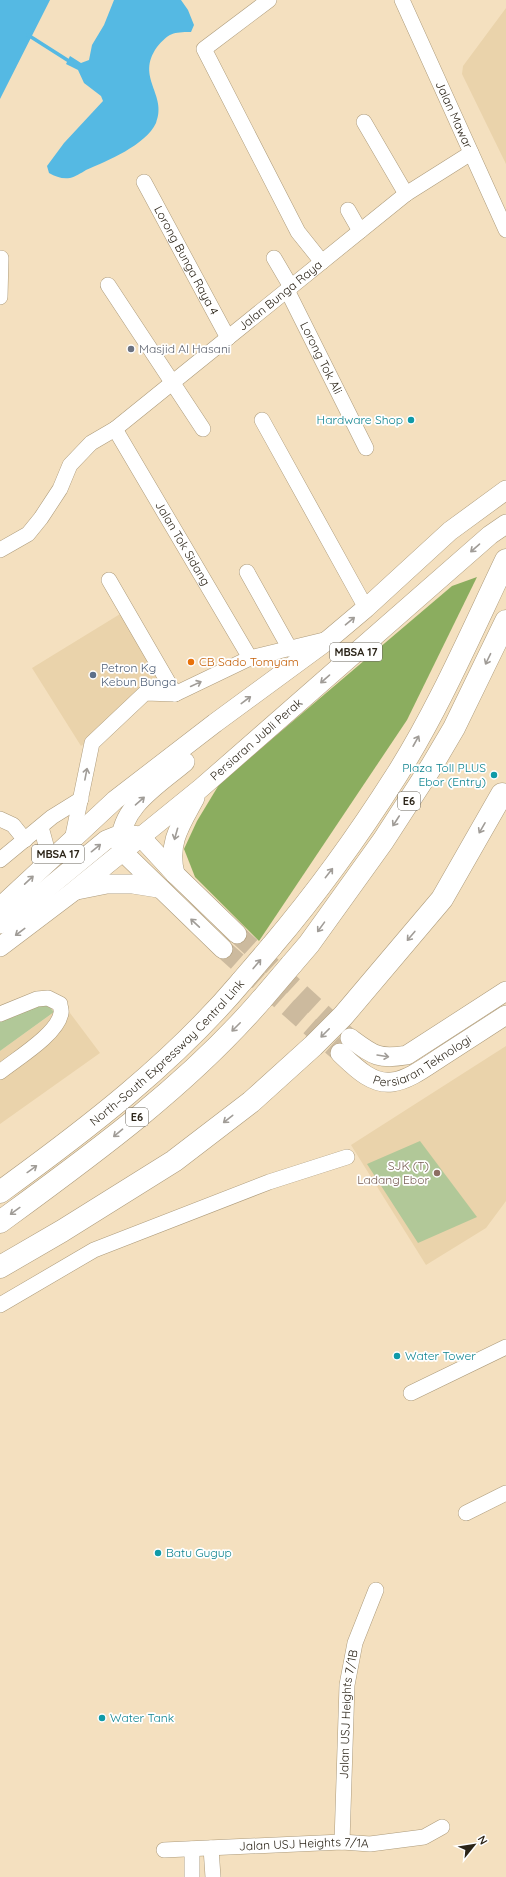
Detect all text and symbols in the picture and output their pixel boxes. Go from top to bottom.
street label: Jalan Mawar [433,78,476,151]
street label: Lorong Bunga Raya 4 [151,203,222,317]
street label: Jalan Bunga Raya [235,257,325,334]
street label: Lorong Tok Ali [297,319,346,396]
place label: Masjid Al Hasani [139,341,230,356]
marker: Masjid Al Hasani [126,344,136,354]
place label: Hardware Shop [317,412,403,427]
marker: Hardware Shop [406,415,416,425]
street label: Jalan Tok Sidang [152,498,214,588]
one-way arrow [471,543,481,552]
one-way arrow [344,617,355,625]
road number: MBSA 17 [330,643,382,661]
one-way arrow [483,653,491,665]
place label: CB Sado Tomyam [199,654,299,669]
marker: CB Sado Tomyam [186,657,196,667]
place label: Petron Kg Kebun Bunga [101,660,176,689]
marker: Petron Kg Kebun Bunga [88,670,98,680]
one-way arrow [319,675,330,684]
one-way arrow [189,680,201,687]
street label: Persiaran Jubli Perak [207,695,305,783]
one-way arrow [241,696,252,704]
one-way arrow [412,735,420,747]
place label: Plaza Toll PLUS Ebor (Entry) [402,760,486,789]
one-way arrow [82,768,90,781]
marker: Plaza Toll PLUS Ebor (Entry) [489,770,499,780]
road number: E6 [398,792,420,810]
one-way arrow [134,796,145,805]
one-way arrow [392,815,400,826]
one-way arrow [478,822,486,834]
one-way arrow [172,828,179,841]
one-way arrow [91,844,102,852]
road number: MBSA 17 [32,845,84,863]
one-way arrow [325,867,334,878]
one-way arrow [23,876,34,885]
one-way arrow [190,918,200,927]
one-way arrow [317,921,325,932]
one-way arrow [15,927,26,936]
one-way arrow [407,930,416,940]
one-way arrow [252,959,261,970]
street label: North–South Expressway Central Link [86,976,247,1129]
one-way arrow [231,1022,241,1032]
one-way arrow [320,1028,330,1038]
street label: Persiaran Teknologi [371,1032,474,1089]
one-way arrow [376,1052,389,1060]
road number: E6 [126,1108,148,1126]
one-way arrow [223,1115,234,1124]
one-way arrow [113,1128,124,1137]
place label: SJK (T) Ladang Ebor [357,1158,429,1187]
one-way arrow [26,1165,37,1173]
marker: SJK (T) Ladang Ebor [432,1168,442,1178]
one-way arrow [9,1207,20,1215]
place label: Water Tower [405,1348,476,1363]
marker: Water Tower [392,1351,402,1361]
place label: Batu Gugup [166,1545,232,1560]
marker: Batu Gugup [153,1548,163,1558]
street label: Jalan USJ Heights 7/1B [336,1648,361,1779]
place label: Water Tank [110,1710,174,1725]
marker: Water Tank [97,1713,107,1723]
north arrow [454,1825,494,1865]
text: N [475,1833,491,1847]
street label: Jalan USJ Heights 7/1A [239,1834,370,1854]

